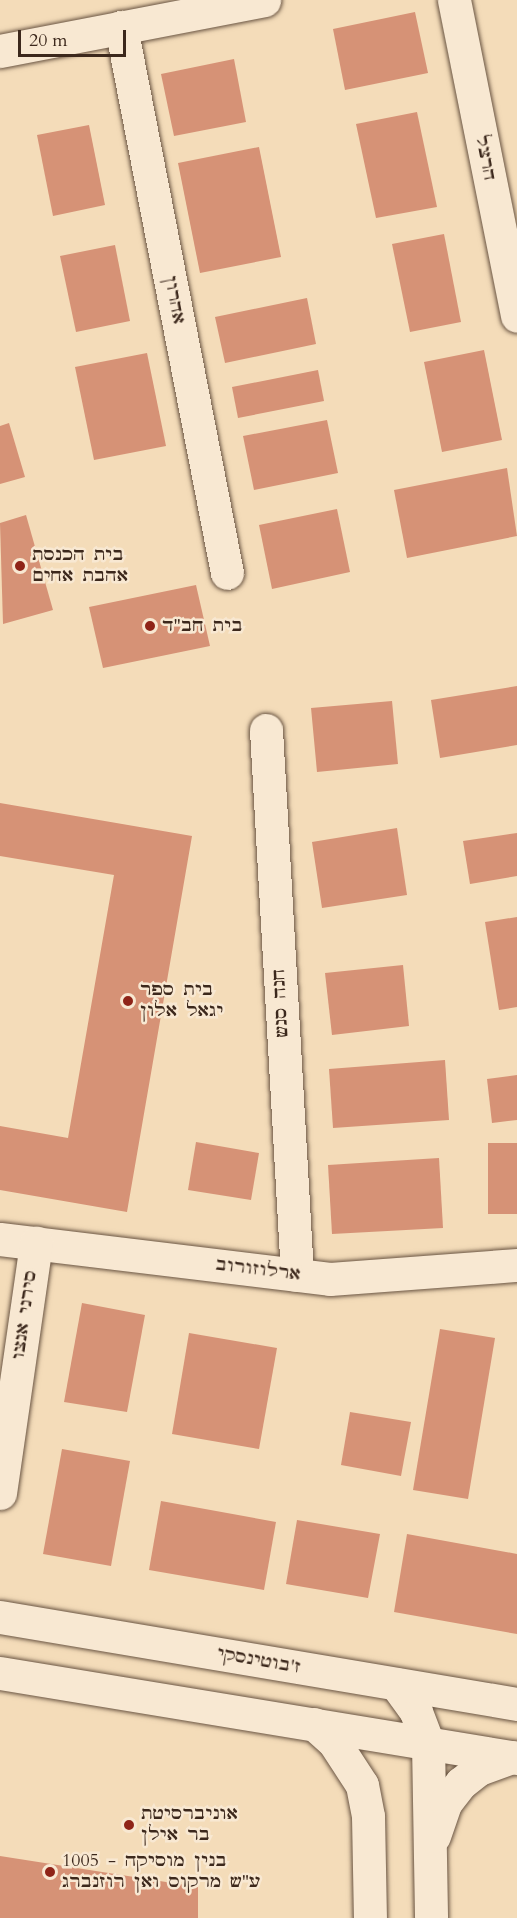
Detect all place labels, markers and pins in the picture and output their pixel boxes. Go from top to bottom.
place label: בית הכנסת אהבת אחים [32,545,124,588]
marker: בית הכנסת אהבת אחים [13,559,27,573]
place label: בית חב"ד [162,615,238,637]
marker: בית חב"ד [143,619,157,633]
place label: בית ספר יגאל אלון [140,980,219,1022]
marker: בית ספר יגאל אלון [121,994,135,1008]
place label: אוניברסיטת בר אילן [141,1804,238,1846]
marker: אוניברסיטת בר אילן [122,1818,136,1832]
place label: 1005 - בנין מוסיקה ע"ש מרקוס ואן רוזנברג [62,1851,248,1894]
marker: 1005 - בנין מוסיקה ע"ש מרקוס ואן רוזנברג [43,1865,57,1879]

